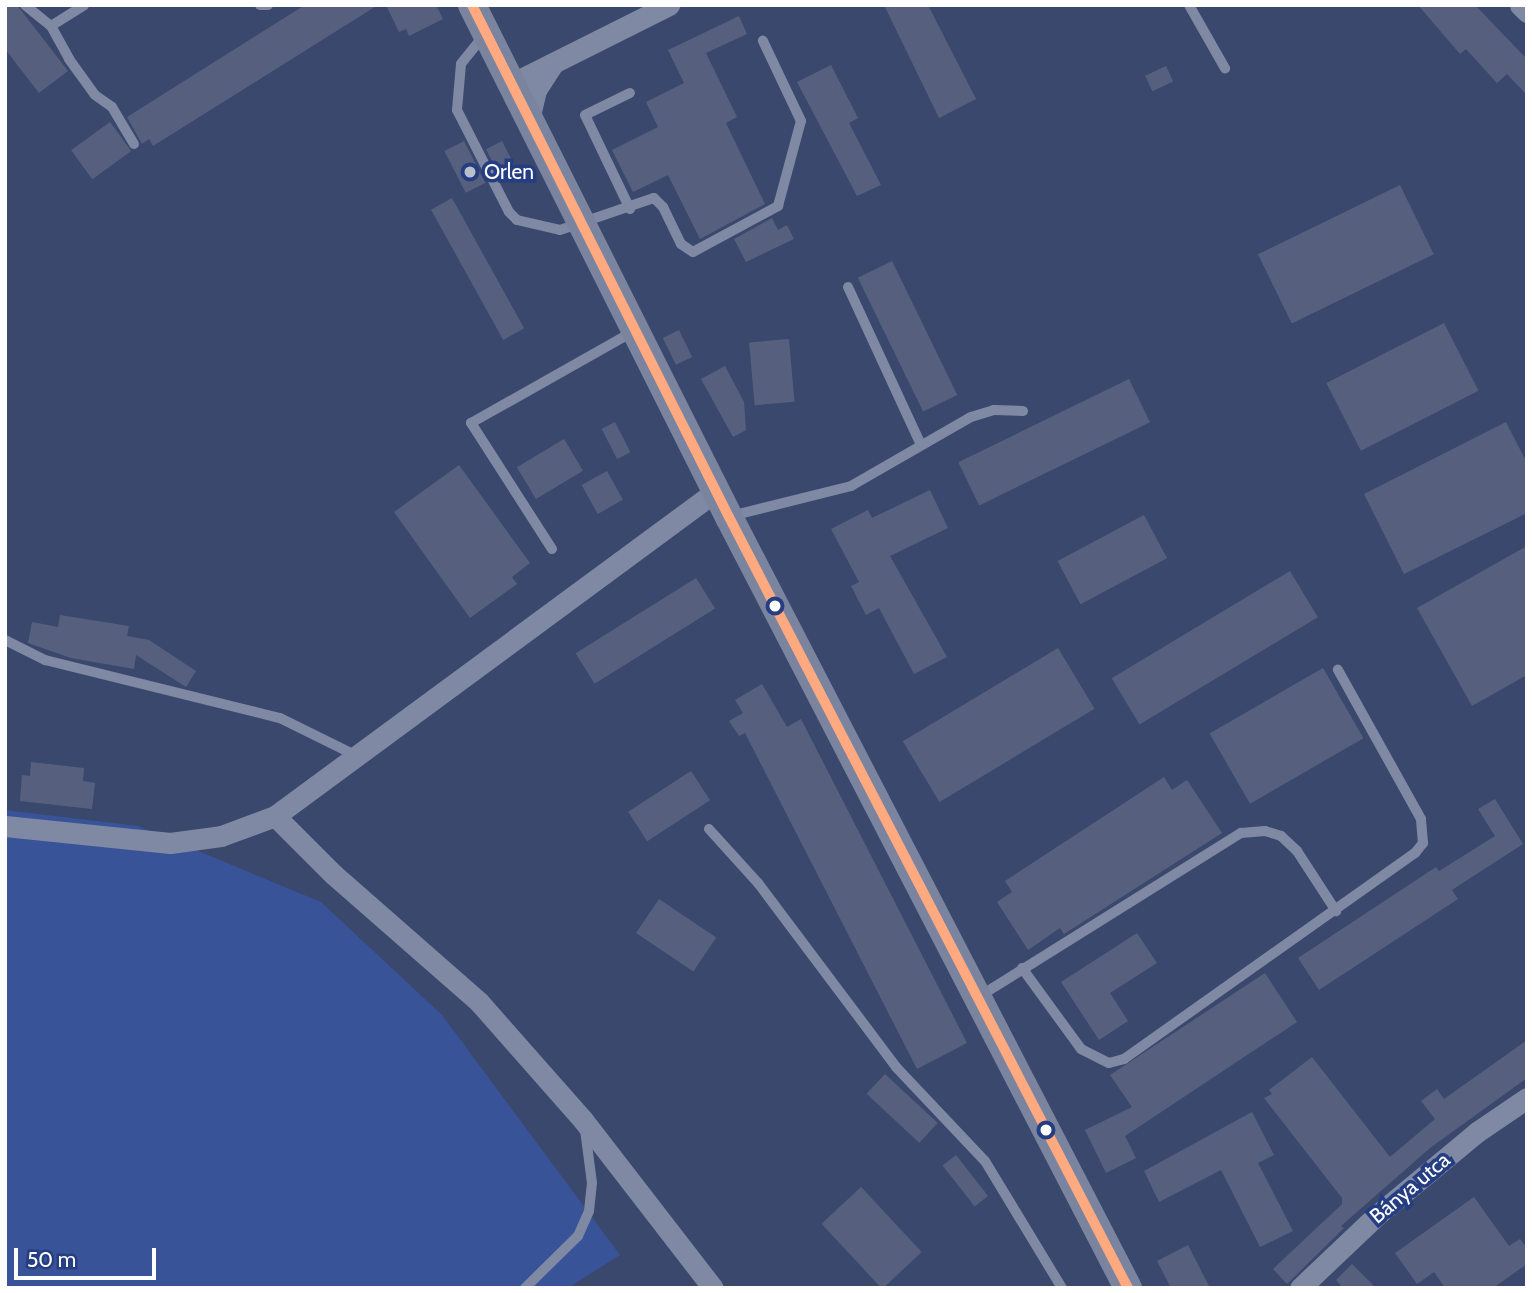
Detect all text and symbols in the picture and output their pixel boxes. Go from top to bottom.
place label: Orlen [484,159,534,185]
marker: Orlen [462,164,478,180]
unlabelled marker [768,599,782,613]
unlabelled marker [1039,1123,1053,1137]
street label: Bánya utca [1365,1147,1455,1229]
scale bar [18,1234,159,1278]
text: 50 m [27,1247,76,1272]

